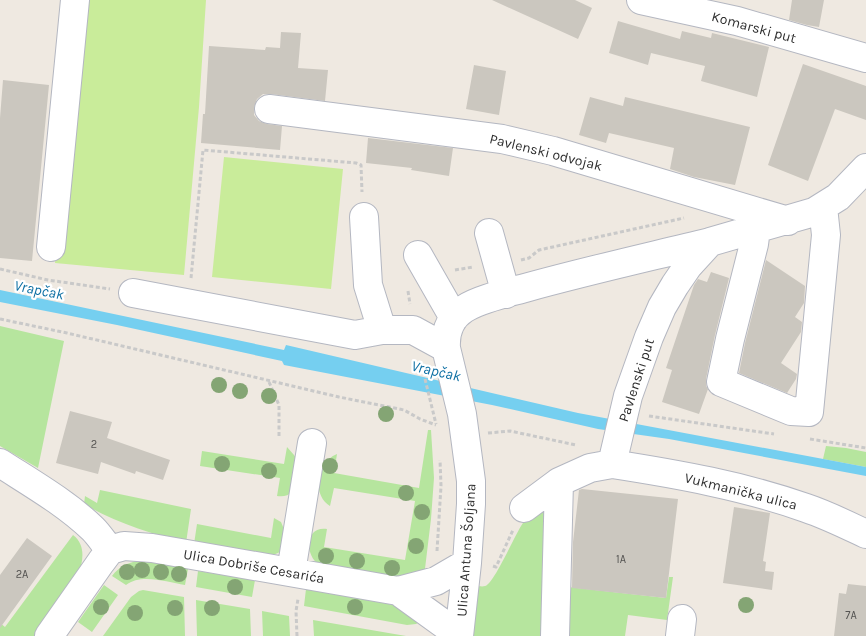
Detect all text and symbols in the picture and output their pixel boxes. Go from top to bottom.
street label: Komarski put [710,8,798,47]
street label: Pavlenski odvojak [488,130,604,175]
water label: Vrapčak [13,276,66,304]
street label: Pavlenski put [615,336,658,424]
water label: Vrapčak [409,357,463,386]
house number: 2 [91,438,97,451]
street label: Vukmanička ulica [683,469,799,514]
street label: Ulica Antuna Šoljana [453,483,480,617]
street label: Ulica Dobriše Cesarića [182,546,326,587]
house number: 1A [616,553,627,566]
house number: 2A [16,568,29,581]
house number: 7A [845,609,857,622]

